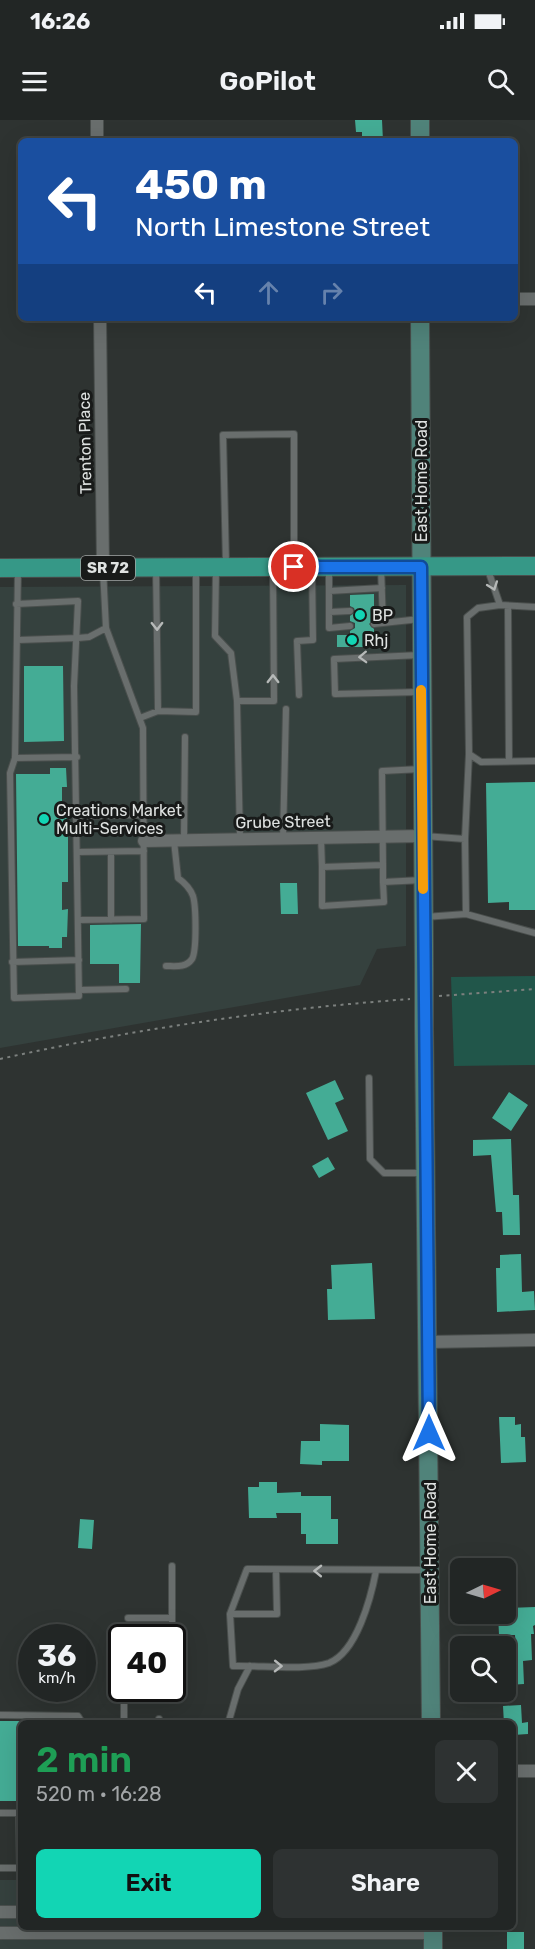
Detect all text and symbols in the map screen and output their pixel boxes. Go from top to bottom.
text: 16:26 [30,8,90,35]
icon: menu [18,65,51,98]
text: GoPilot [219,65,316,97]
icon: search [484,65,517,98]
text: 450 m [135,160,267,210]
icon: left [36,162,114,240]
text: North Limestone Street [135,211,430,243]
icon: left [189,276,222,309]
icon: ahead [252,276,285,309]
icon: right [315,276,348,309]
street label: Trenton Place [75,392,95,494]
street label: East Home Road [412,420,431,542]
pin [268,541,319,592]
icon: arrive [277,550,310,583]
road number: SR 72 [81,556,135,580]
one-way arrow [486,580,499,591]
place label: BP [372,606,393,625]
marker: BP [353,608,367,622]
one-way arrow [151,622,163,631]
place label: Rhj [364,631,388,650]
marker: Rhj [345,633,359,647]
one-way arrow [358,651,367,664]
one-way arrow [267,674,279,683]
place label: Creations Market Multi-Services [56,801,182,838]
marker: Creations Market Multi-Services [37,812,51,826]
street label: Grube Street [235,812,331,832]
position arrow [397,1401,461,1465]
street label: East Home Road [421,1482,440,1604]
north arrow [450,1558,516,1624]
map controls [450,1558,516,1702]
one-way arrow [313,1564,322,1577]
speed limit sign: 40 [108,1624,186,1702]
button: search [450,1636,516,1702]
text: 36 [37,1638,77,1674]
one-way arrow [274,1660,283,1672]
text: km/h [38,1669,76,1687]
text: 2 min [36,1738,132,1781]
button: close [435,1740,498,1803]
text: 520 m · 16:28 [36,1782,162,1806]
button: Exit [36,1849,261,1918]
button: Share [273,1849,498,1918]

